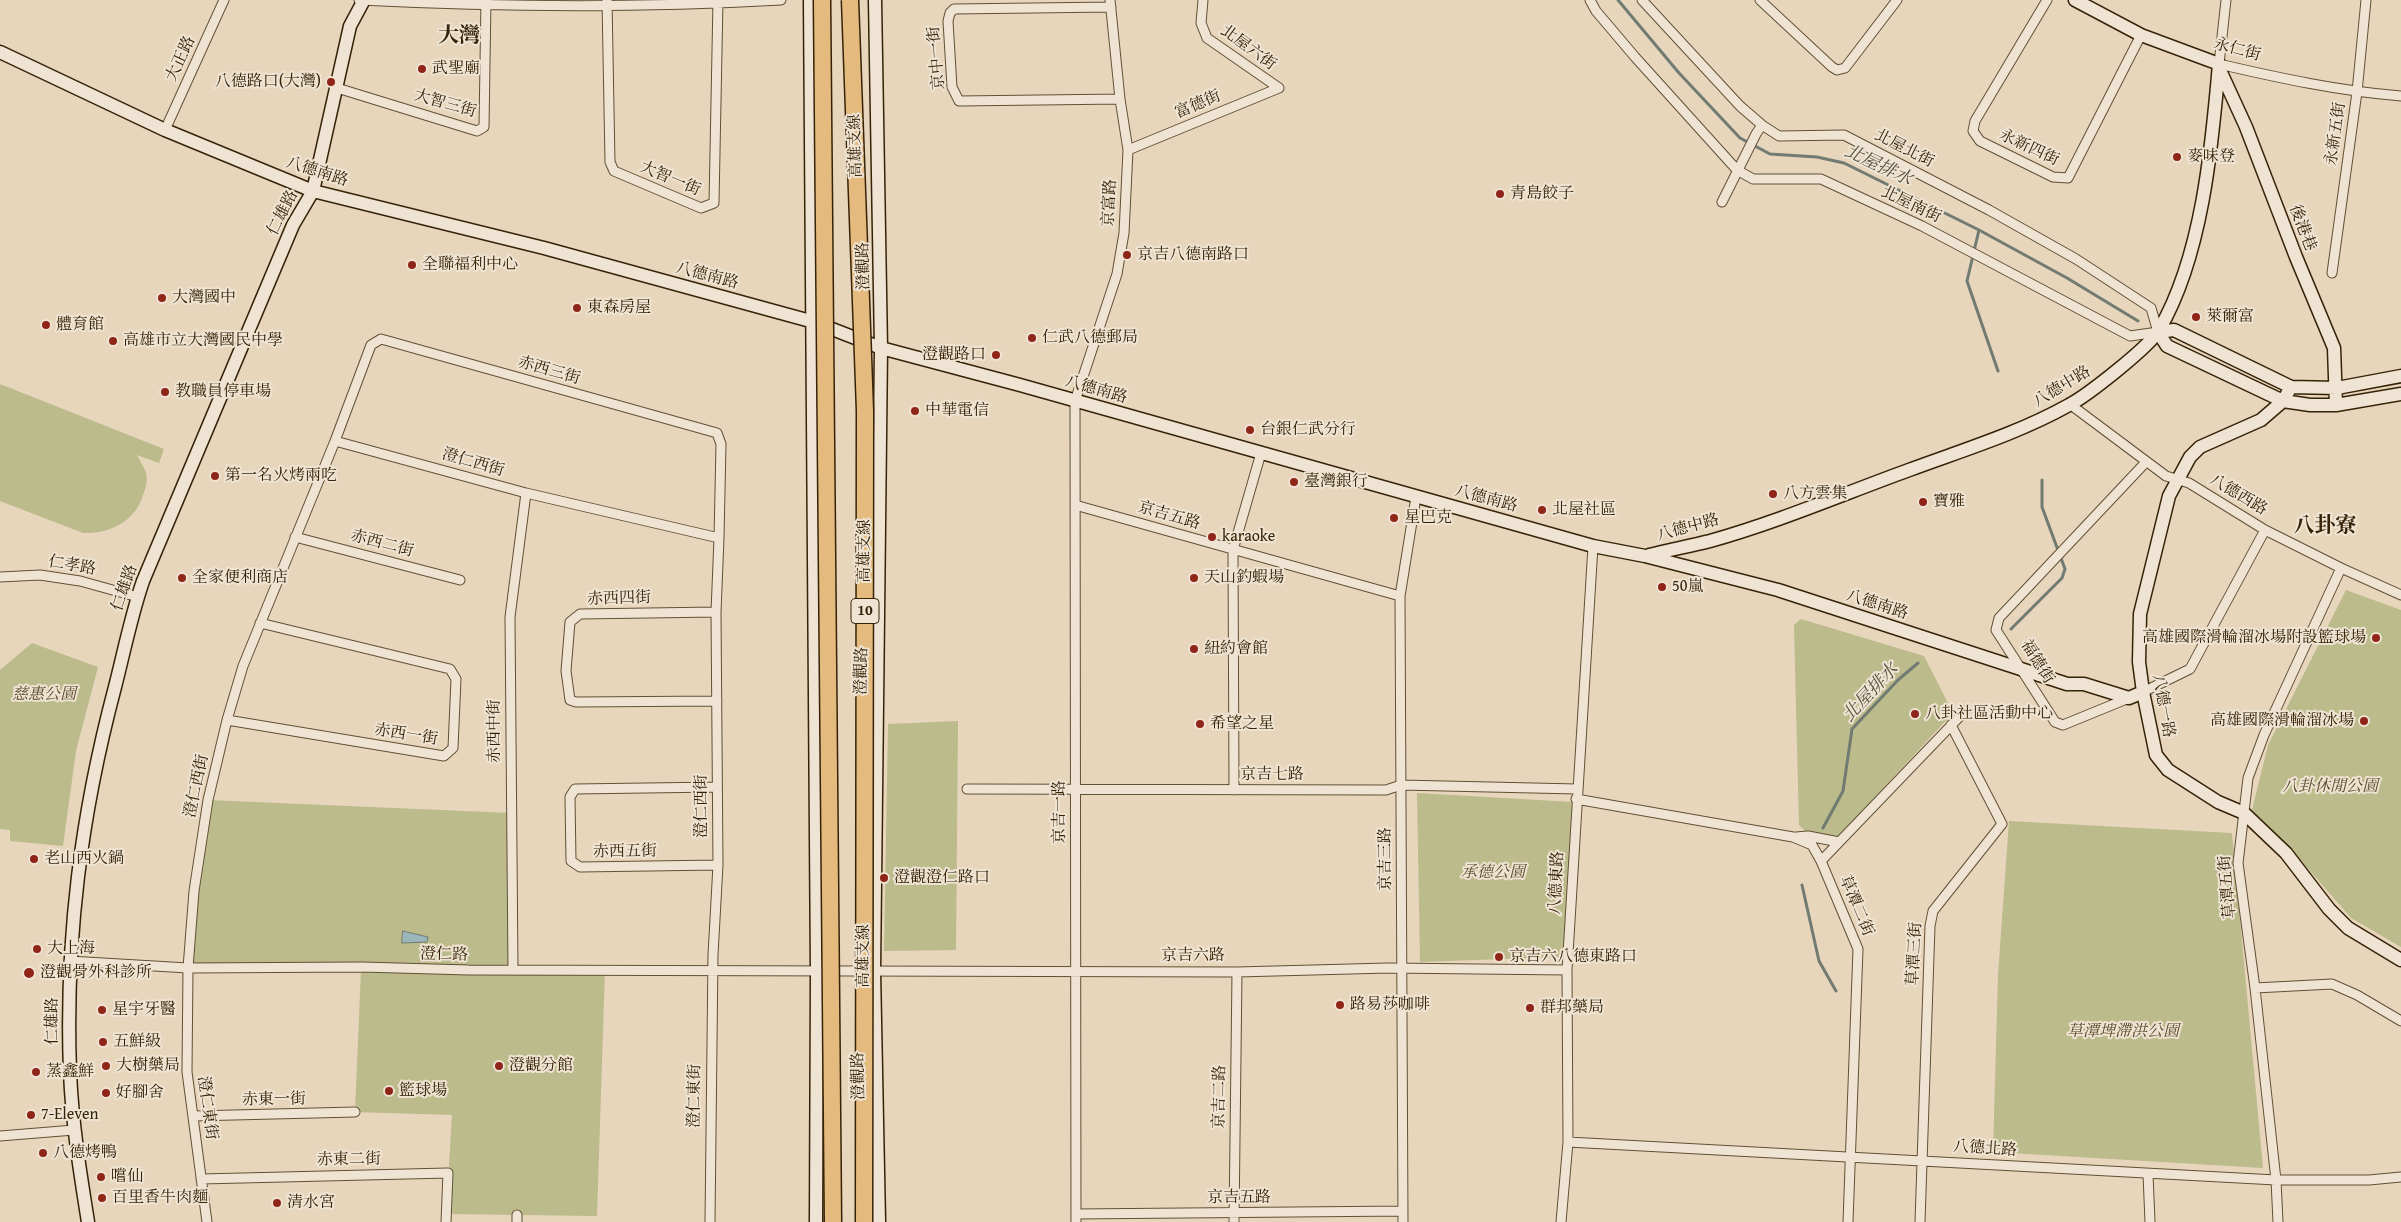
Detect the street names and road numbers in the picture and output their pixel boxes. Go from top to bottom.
street label: 北屋六街 [1216,21,1280,75]
street label: 京中一街 [925,25,949,91]
street label: 大正路 [162,33,200,85]
street label: 永仁街 [2211,35,2263,65]
street label: 大智三街 [412,86,478,122]
street label: 富德街 [1172,87,1224,123]
street label: 永新五街 [2322,101,2350,167]
street label: 高雄支線 [845,114,867,178]
street label: 北屋北街 [1871,126,1937,172]
street label: 永新四街 [1996,126,2062,170]
street label: 八德南路 [284,153,350,191]
street label: 大智一街 [637,158,703,200]
street label: 京富路 [1099,179,1121,227]
street label: 北屋南街 [1878,183,1944,227]
street label: 仁雄路 [264,187,302,239]
street label: 後港巷 [2284,202,2320,254]
street label: 澄觀路 [854,242,874,290]
street label: 八德南路 [674,258,740,294]
street label: 赤西三街 [516,353,582,389]
street label: 八德中路 [2030,362,2094,412]
street label: 八德南路 [1063,372,1129,408]
street label: 澄仁西街 [440,445,506,481]
street label: 八德西路 [2206,470,2270,520]
street label: 八德南路 [1453,481,1519,517]
street label: 京吉五路 [1136,498,1202,534]
street label: 八德中路 [1655,510,1721,546]
street label: 高雄支線 [855,519,875,583]
street label: 赤西二街 [349,526,415,562]
street label: 仁孝路 [47,552,97,580]
street label: 仁雄路 [108,562,142,614]
street label: 八德南路 [1844,586,1910,624]
street label: 赤西四街 [587,588,651,610]
road number: 10 [851,598,879,624]
street label: 福德街 [2016,637,2058,687]
street label: 澄觀路 [852,647,872,695]
street label: 八德一路 [2148,673,2178,739]
street label: 赤西中街 [485,699,505,763]
street label: 赤西一街 [373,721,439,749]
street label: 澄仁西街 [181,753,213,819]
street label: 京吉七路 [1240,765,1304,785]
street label: 澄仁西街 [692,774,712,838]
street label: 京吉一路 [1050,780,1070,844]
street label: 京吉三路 [1376,827,1396,891]
street label: 赤西五街 [593,842,657,862]
street label: 八德東路 [1546,851,1568,915]
street label: 草潭五街 [2216,854,2240,920]
street label: 草潭二街 [1835,873,1877,939]
street label: 草潭三街 [1904,922,1926,986]
street label: 高雄支線 [854,924,874,988]
street label: 澄仁路 [420,945,468,965]
street label: 京吉六路 [1161,946,1225,966]
street label: 仁雄路 [43,997,63,1045]
street label: 澄觀路 [849,1052,869,1100]
street label: 澄仁東街 [685,1064,705,1128]
street label: 京吉二路 [1210,1065,1230,1129]
street label: 澄仁東街 [193,1075,221,1141]
street label: 赤東一街 [242,1090,306,1110]
street label: 八德北路 [1952,1137,2018,1161]
street label: 赤東二街 [317,1150,381,1170]
street label: 京吉五路 [1207,1188,1271,1208]

